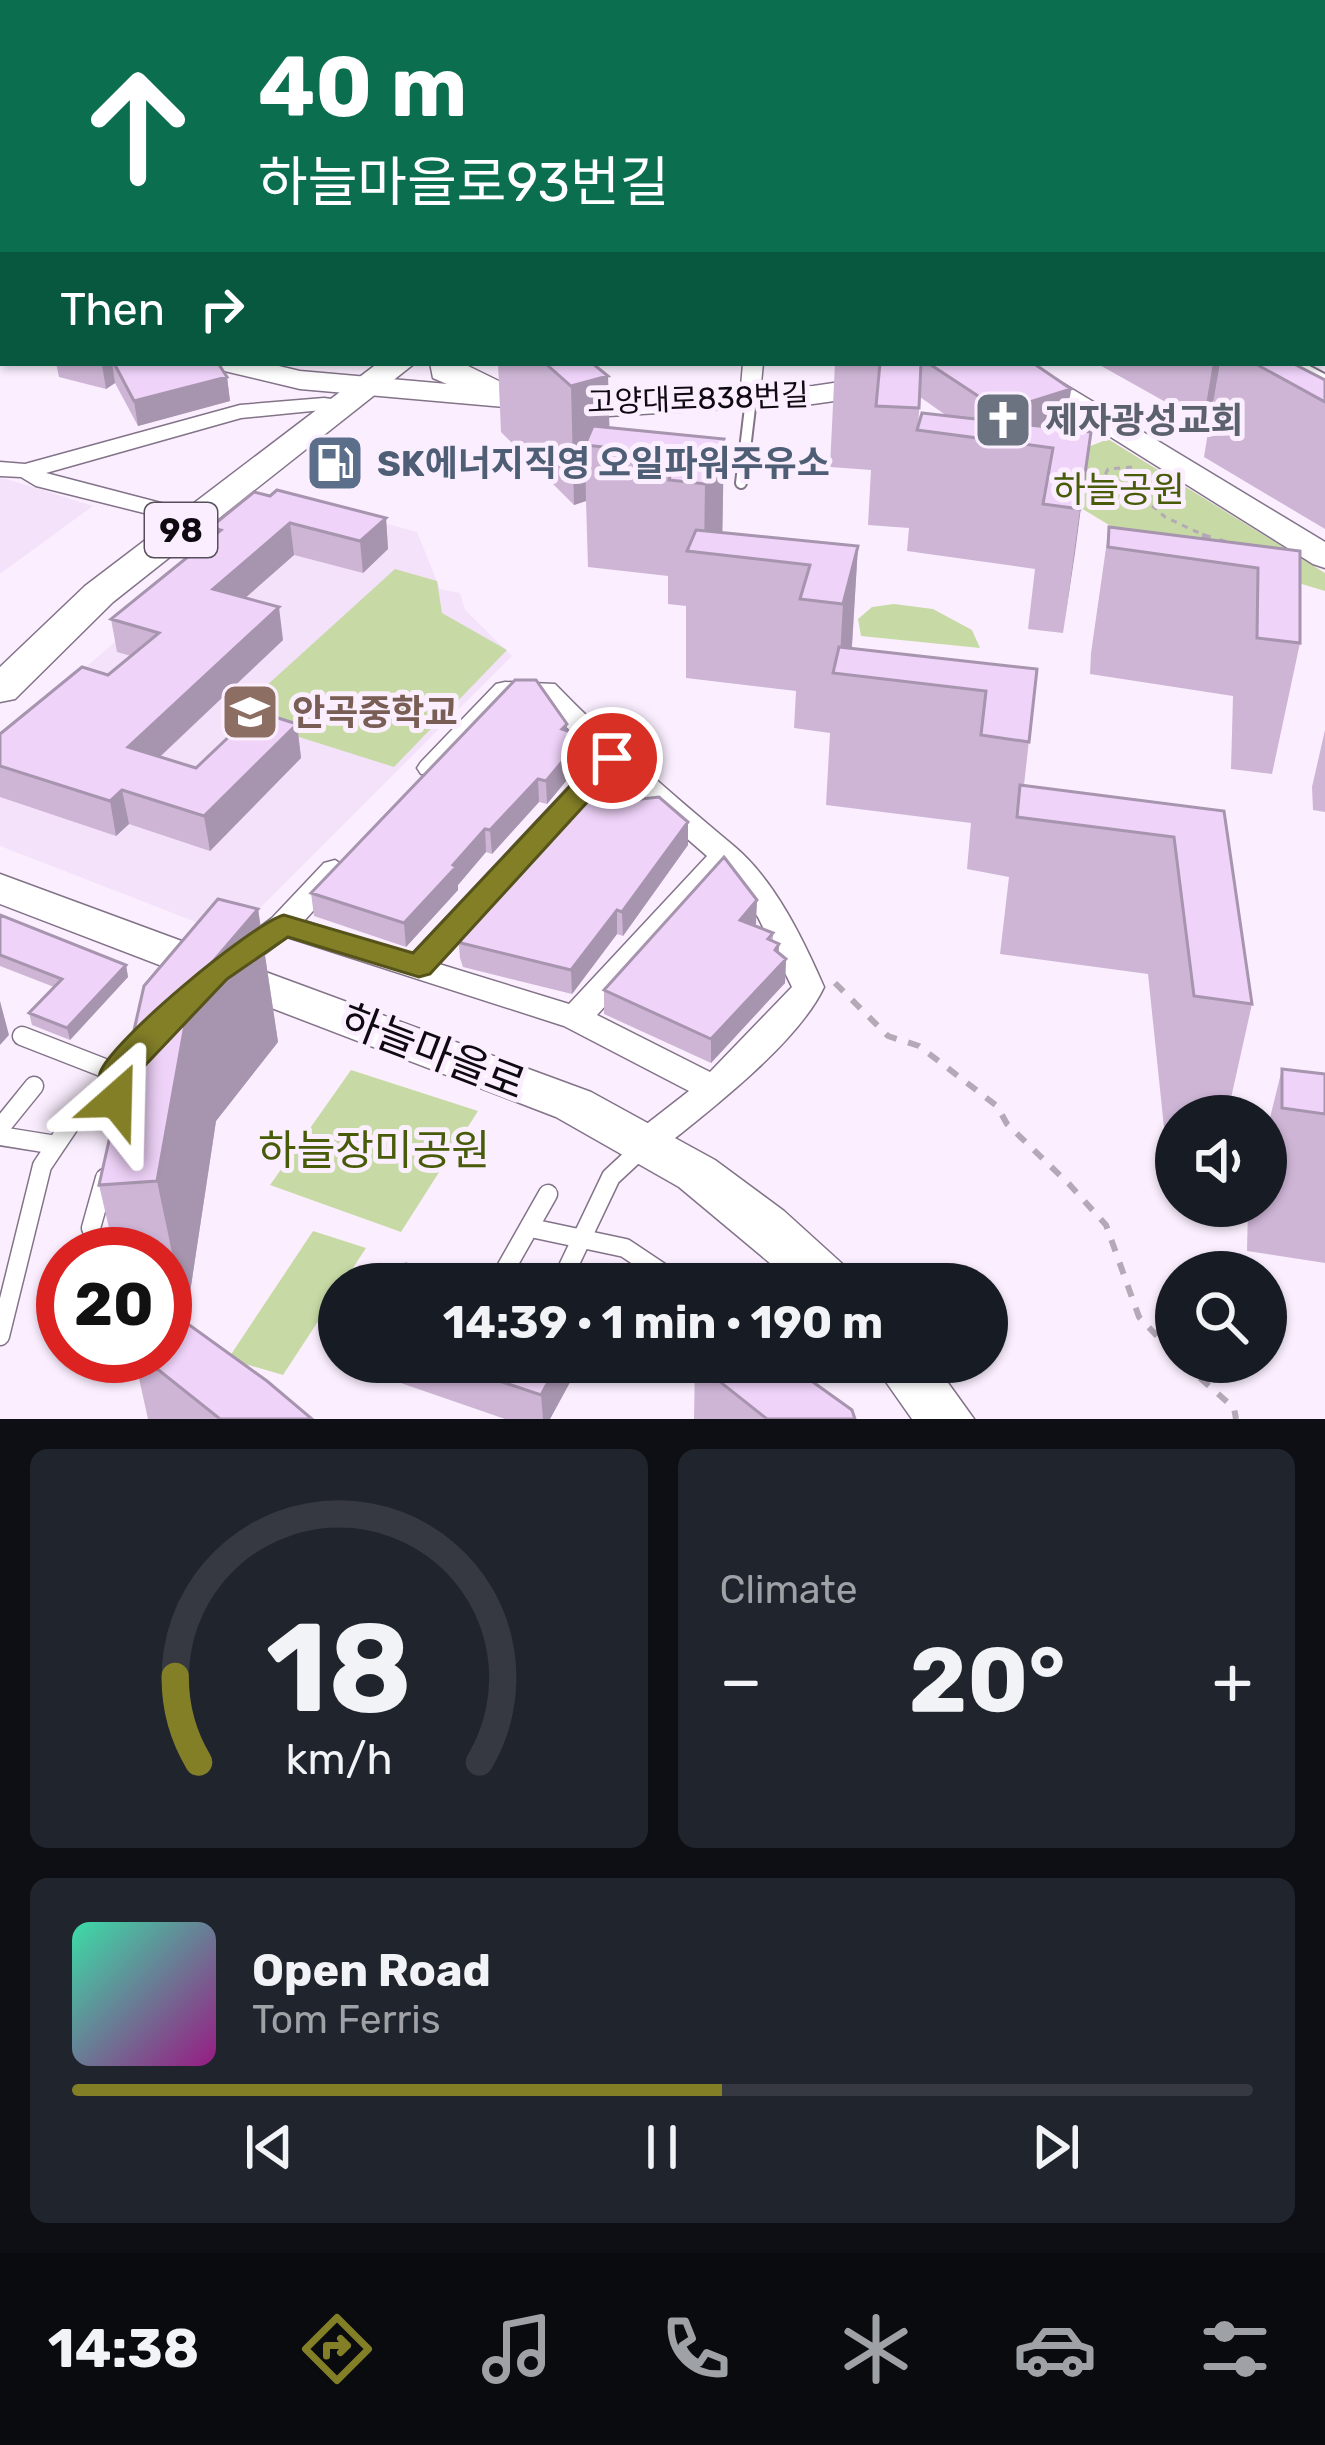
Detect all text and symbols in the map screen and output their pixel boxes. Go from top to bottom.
text: 40 m [258,37,467,137]
icon: ahead [60,48,216,204]
text: 하늘마을로93번길 [258,151,669,215]
icon: right [189,276,255,342]
text: Then [60,283,165,336]
street label: 고양대로838번길 [587,377,809,421]
church icon: 제자광성교회 [972,389,1034,451]
place label: 제자광성교회 [1045,399,1244,442]
fuel station icon: SK에너지직영 오일파워주유소 [304,432,366,494]
place label: SK에너지직영 오일파워주유소 [377,442,830,485]
park label: 하늘공원 [1053,468,1185,511]
road number: 98 [145,503,217,557]
school or university icon: 안곡중학교 [219,681,281,743]
place label: 안곡중학교 [292,691,458,734]
pin [561,707,663,809]
icon: arrive [579,725,645,791]
street label: 하늘마을로 [334,994,532,1110]
position arrow [53,1037,179,1163]
map controls [1155,1095,1287,1383]
button: sound [1155,1095,1287,1227]
park label: 하늘장미공원 [258,1126,490,1176]
speed limit sign: 20 [36,1227,192,1383]
button: search [1155,1251,1287,1383]
text: 14:39 · 1 min · 190 m [443,1296,883,1349]
text: Climate [720,1567,858,1613]
text: 18 [265,1594,412,1742]
text: 20° [909,1627,1065,1734]
text: − [720,1641,762,1720]
text: + [1212,1641,1253,1720]
text: km/h [285,1733,392,1784]
text: Open Road [252,1944,491,1997]
text: Tom Ferris [252,1997,441,2043]
icon: previous [236,2114,302,2180]
icon: pause [629,2114,695,2180]
icon: next [1023,2114,1089,2180]
icon: directions [295,2307,379,2391]
icon: music [475,2307,559,2391]
icon: phone [654,2307,738,2391]
icon: climate [834,2307,918,2391]
icon: car [1013,2307,1097,2391]
icon: filters [1193,2307,1277,2391]
text: 14:38 [48,2317,199,2381]

